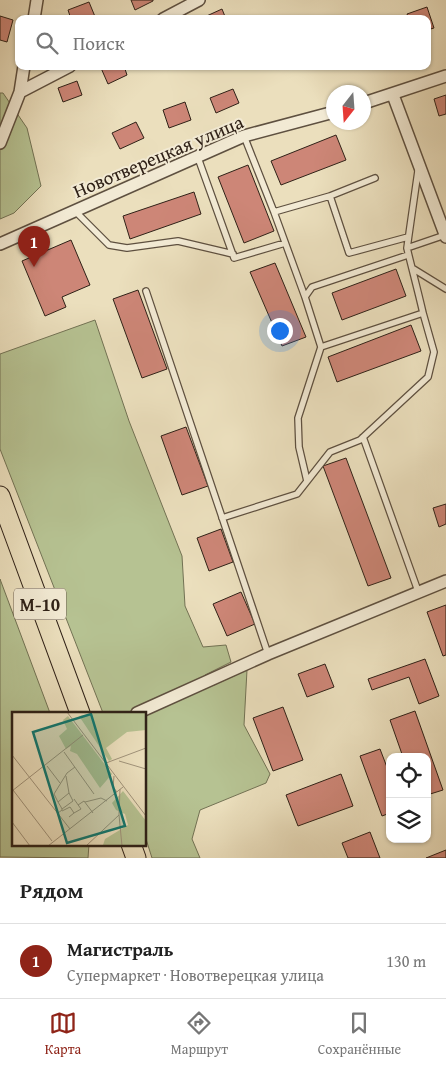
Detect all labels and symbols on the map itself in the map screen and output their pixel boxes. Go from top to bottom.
north arrow [326,85,371,130]
street label: Новотверецкая улица [68,107,248,205]
pin: 1 [18,226,50,267]
your location [267,318,293,344]
road number: М-10 [14,588,66,620]
inset map [12,712,146,846]

